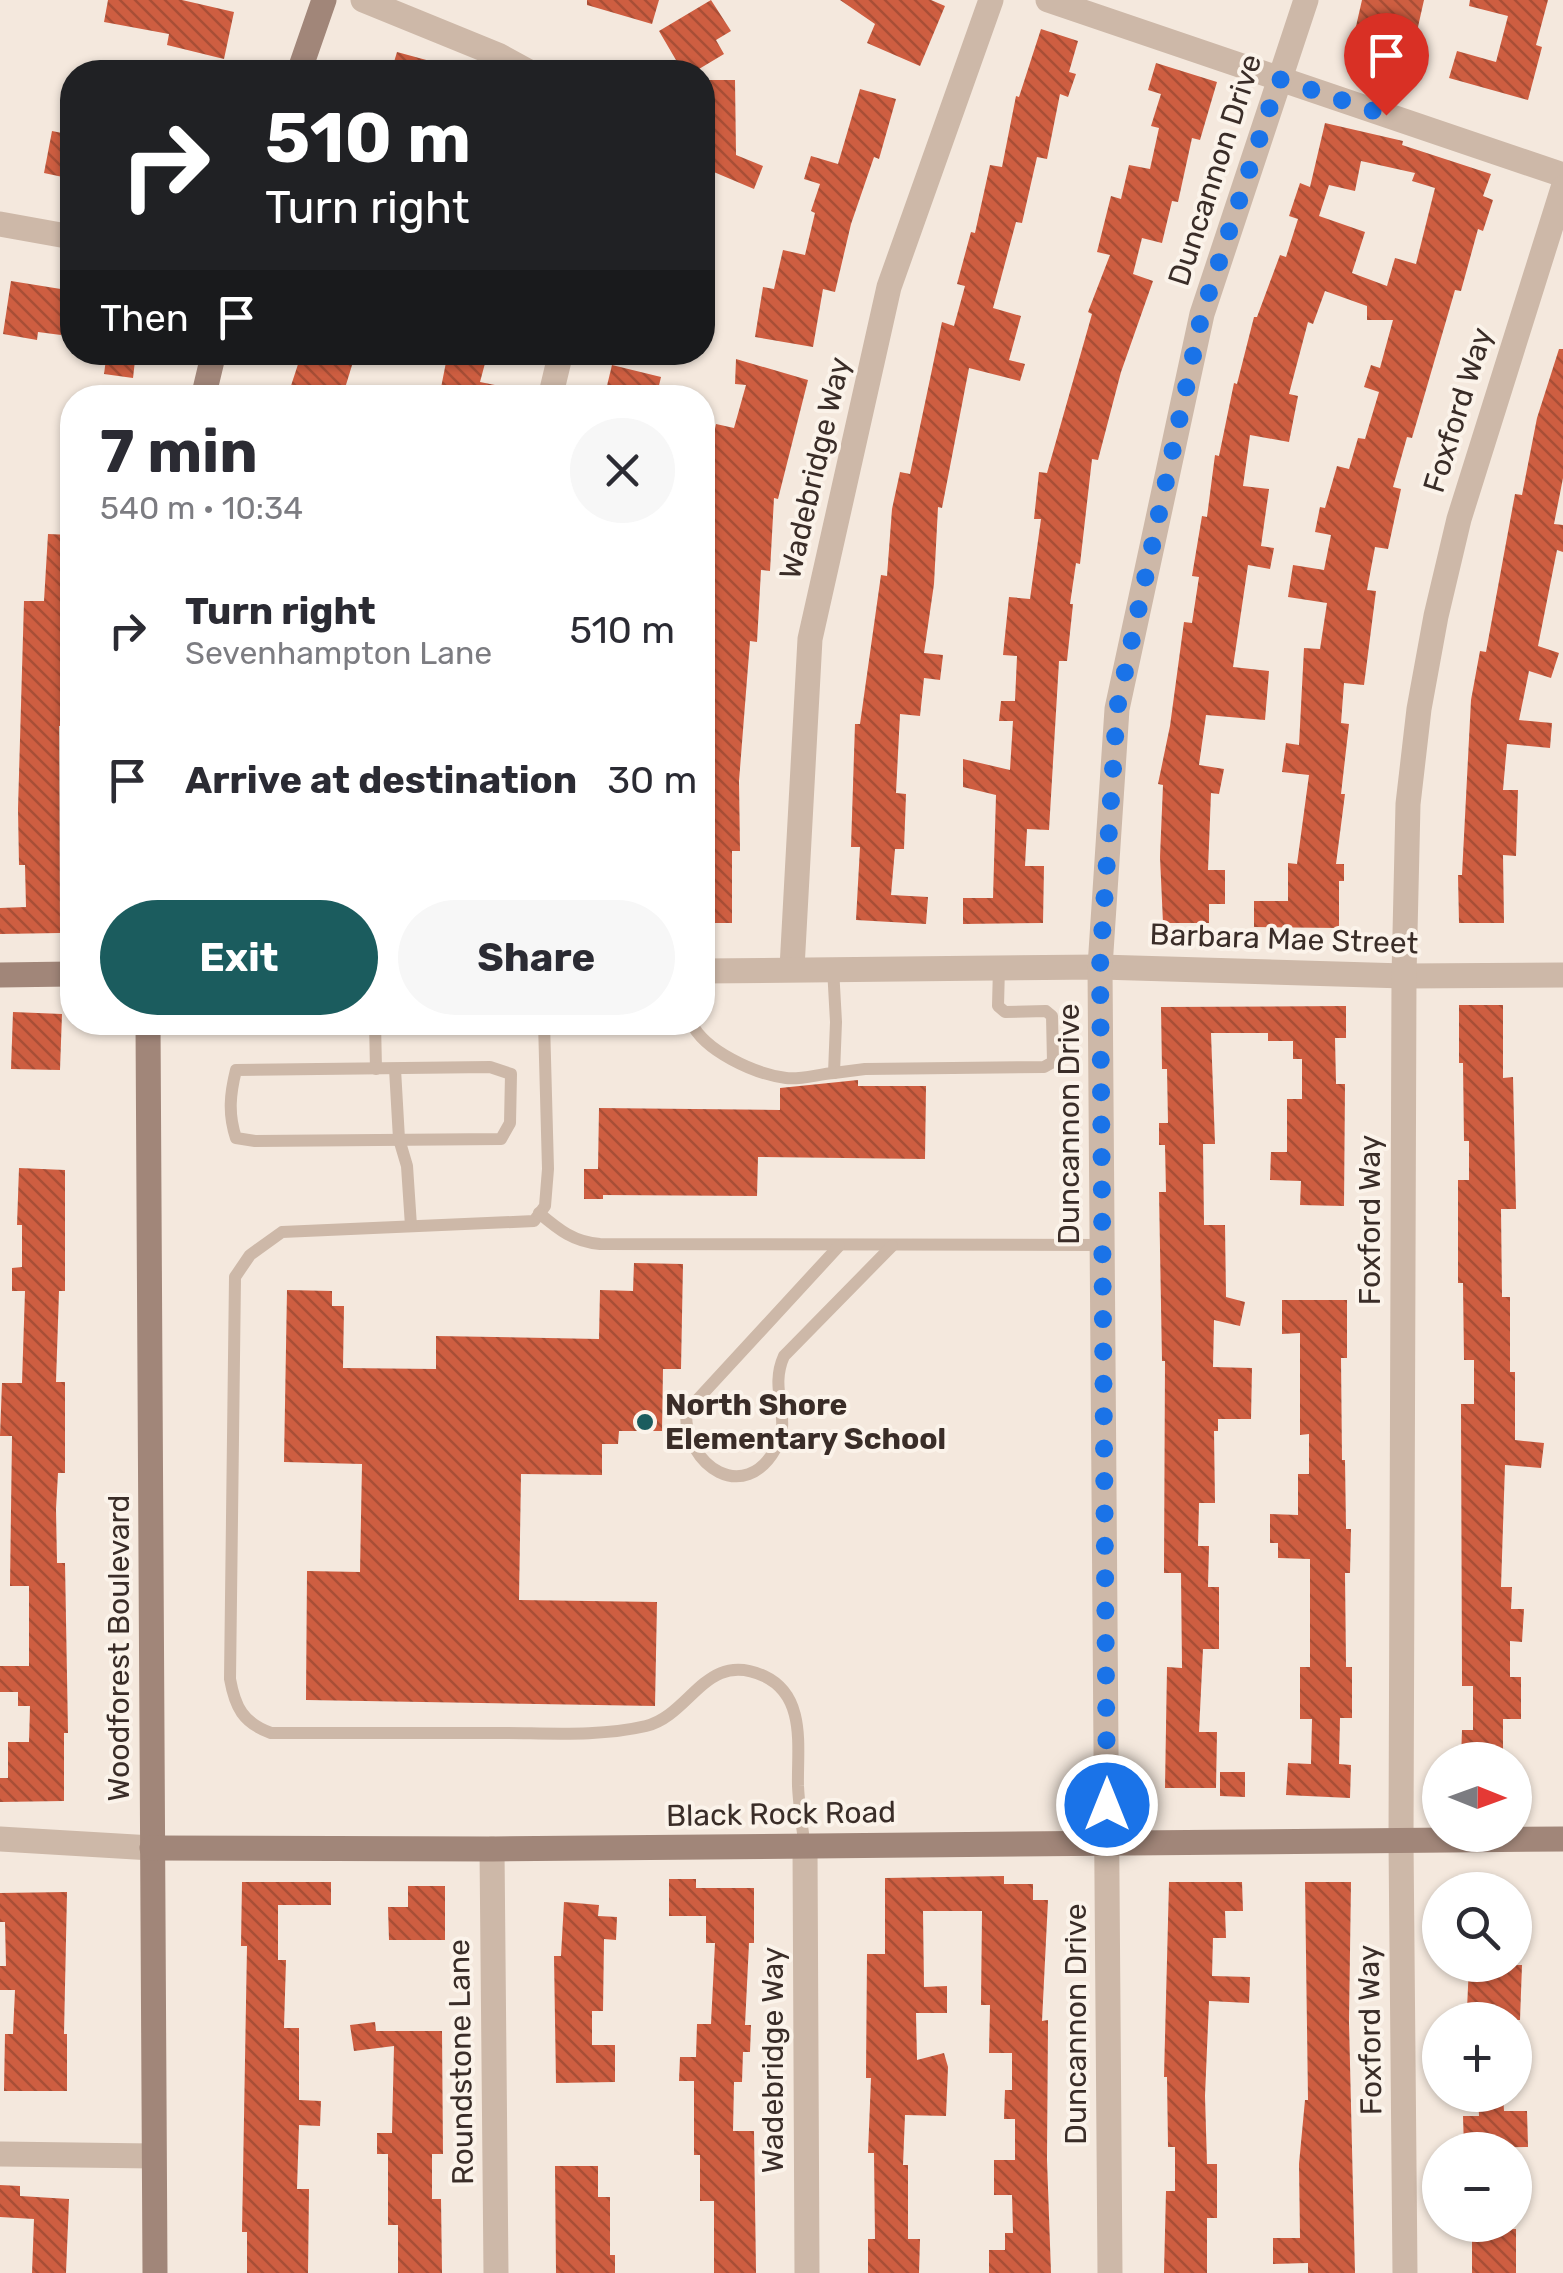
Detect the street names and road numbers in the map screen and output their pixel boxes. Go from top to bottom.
street label: Duncannon Drive [1161,50,1269,290]
street label: Foxford Way [1416,323,1500,497]
street label: Wadebridge Way [772,354,858,582]
street label: Barbara Mae Street [1149,916,1419,962]
street label: Duncannon Drive [1051,1003,1087,1245]
street label: Foxford Way [1352,1135,1388,1305]
street label: Woodforest Boulevard [101,1495,137,1801]
street label: Black Rock Road [666,1794,896,1834]
street label: Duncannon Drive [1058,1903,1094,2145]
street label: Roundstone Lane [441,1939,481,2185]
street label: Foxford Way [1351,1944,1389,2116]
street label: Wadebridge Way [755,1947,791,2173]

